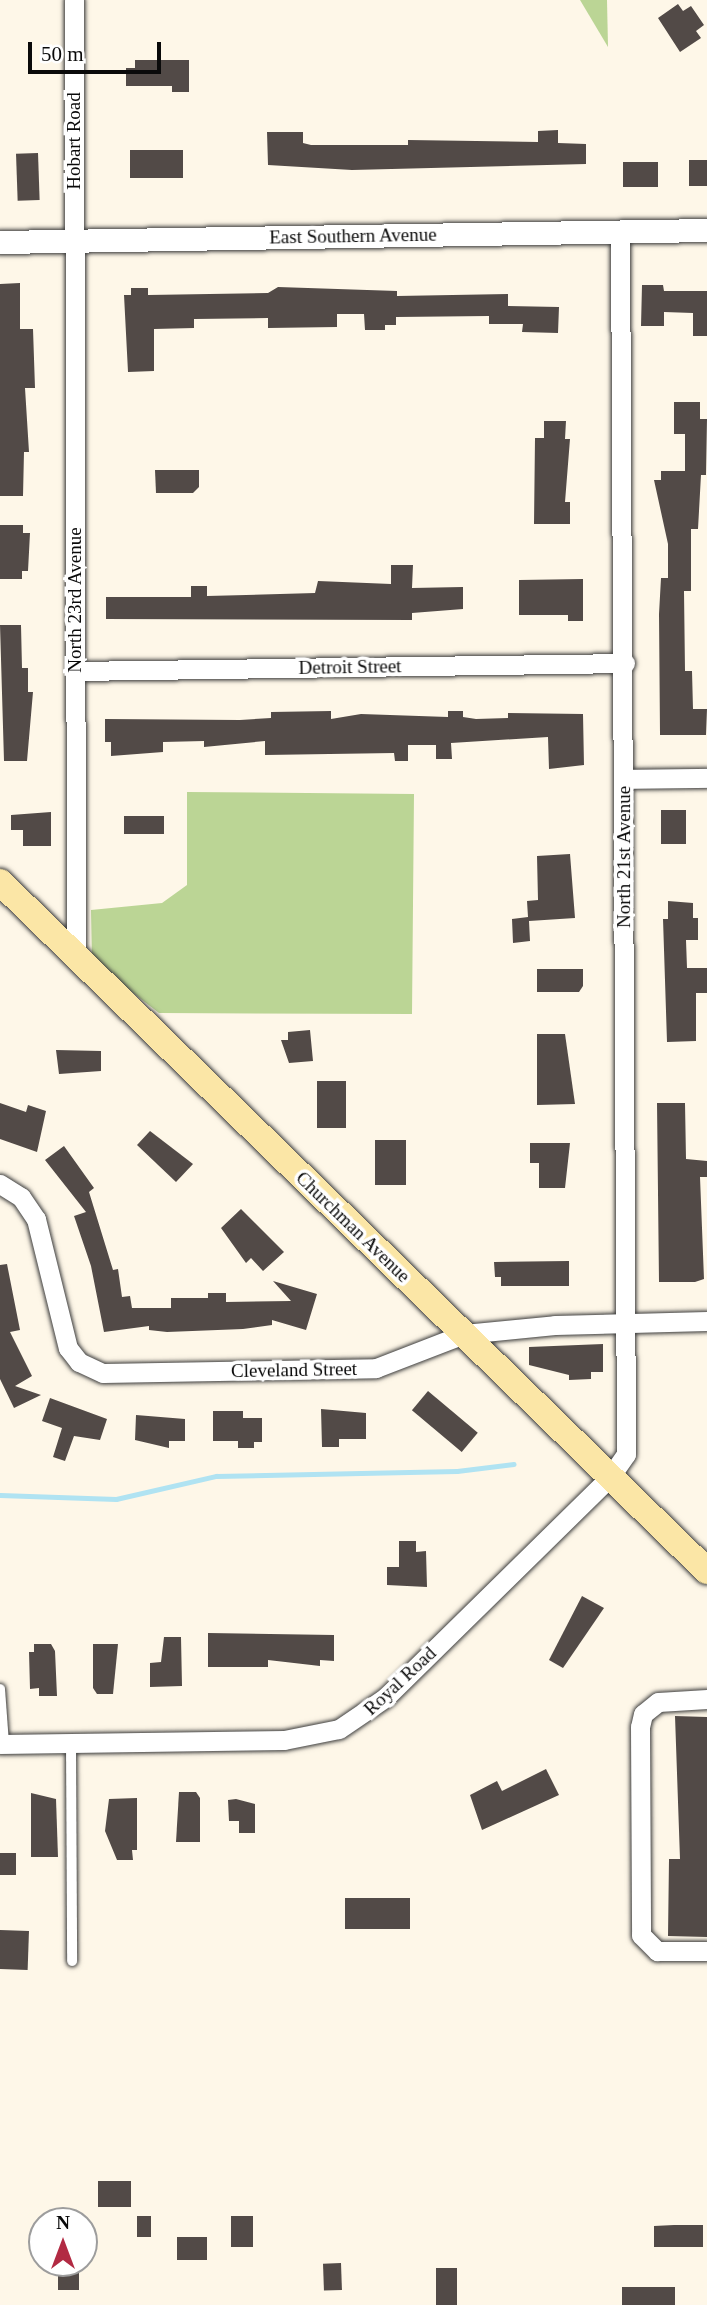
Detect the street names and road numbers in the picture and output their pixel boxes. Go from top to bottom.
street label: Hobart Road [63,92,85,190]
street label: East Southern Avenue [269,223,437,249]
street label: North 23rd Avenue [64,527,86,673]
street label: Detroit Street [298,655,402,679]
street label: North 21st Avenue [613,785,635,929]
street label: Churchman Avenue [291,1166,415,1288]
street label: Cleveland Street [231,1358,357,1382]
street label: Royal Road [359,1642,441,1720]

